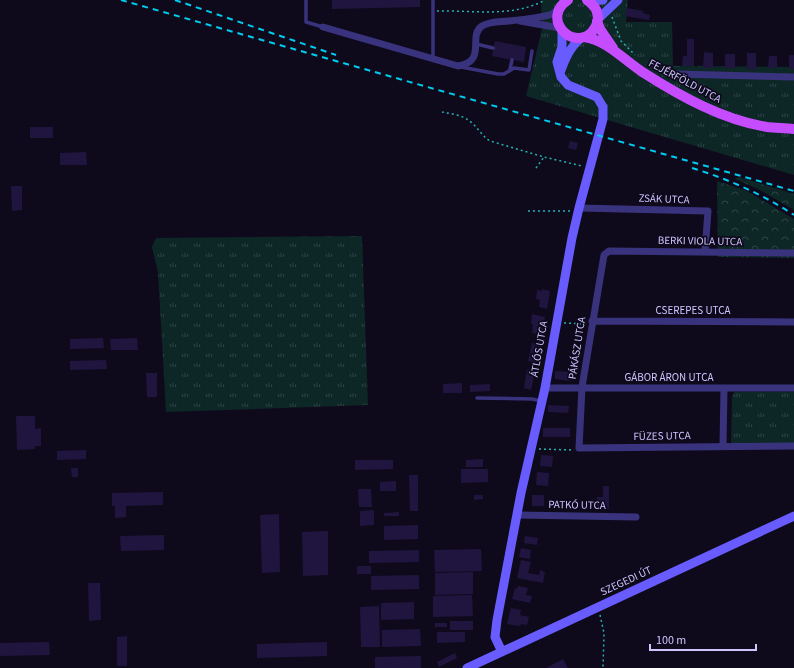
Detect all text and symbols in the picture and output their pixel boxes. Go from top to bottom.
street label: FEJÉRFÖLD UTCA [646,55,724,107]
street label: ZSÁK UTCA [638,191,690,207]
street label: BERKI VIOLA UTCA [658,233,742,249]
street label: CSEREPES UTCA [656,303,730,318]
street label: PÁKÁSZ UTCA [565,316,589,380]
street label: ÁTLÓS UTCA [527,320,551,378]
street label: GÁBOR ÁRON UTCA [625,370,713,385]
street label: FÜZES UTCA [633,428,691,444]
street label: PATKÓ UTCA [548,497,606,513]
street label: SZEGEDI ÚT [598,563,654,599]
scale bar [650,626,756,652]
text: 100 m [656,632,686,649]

